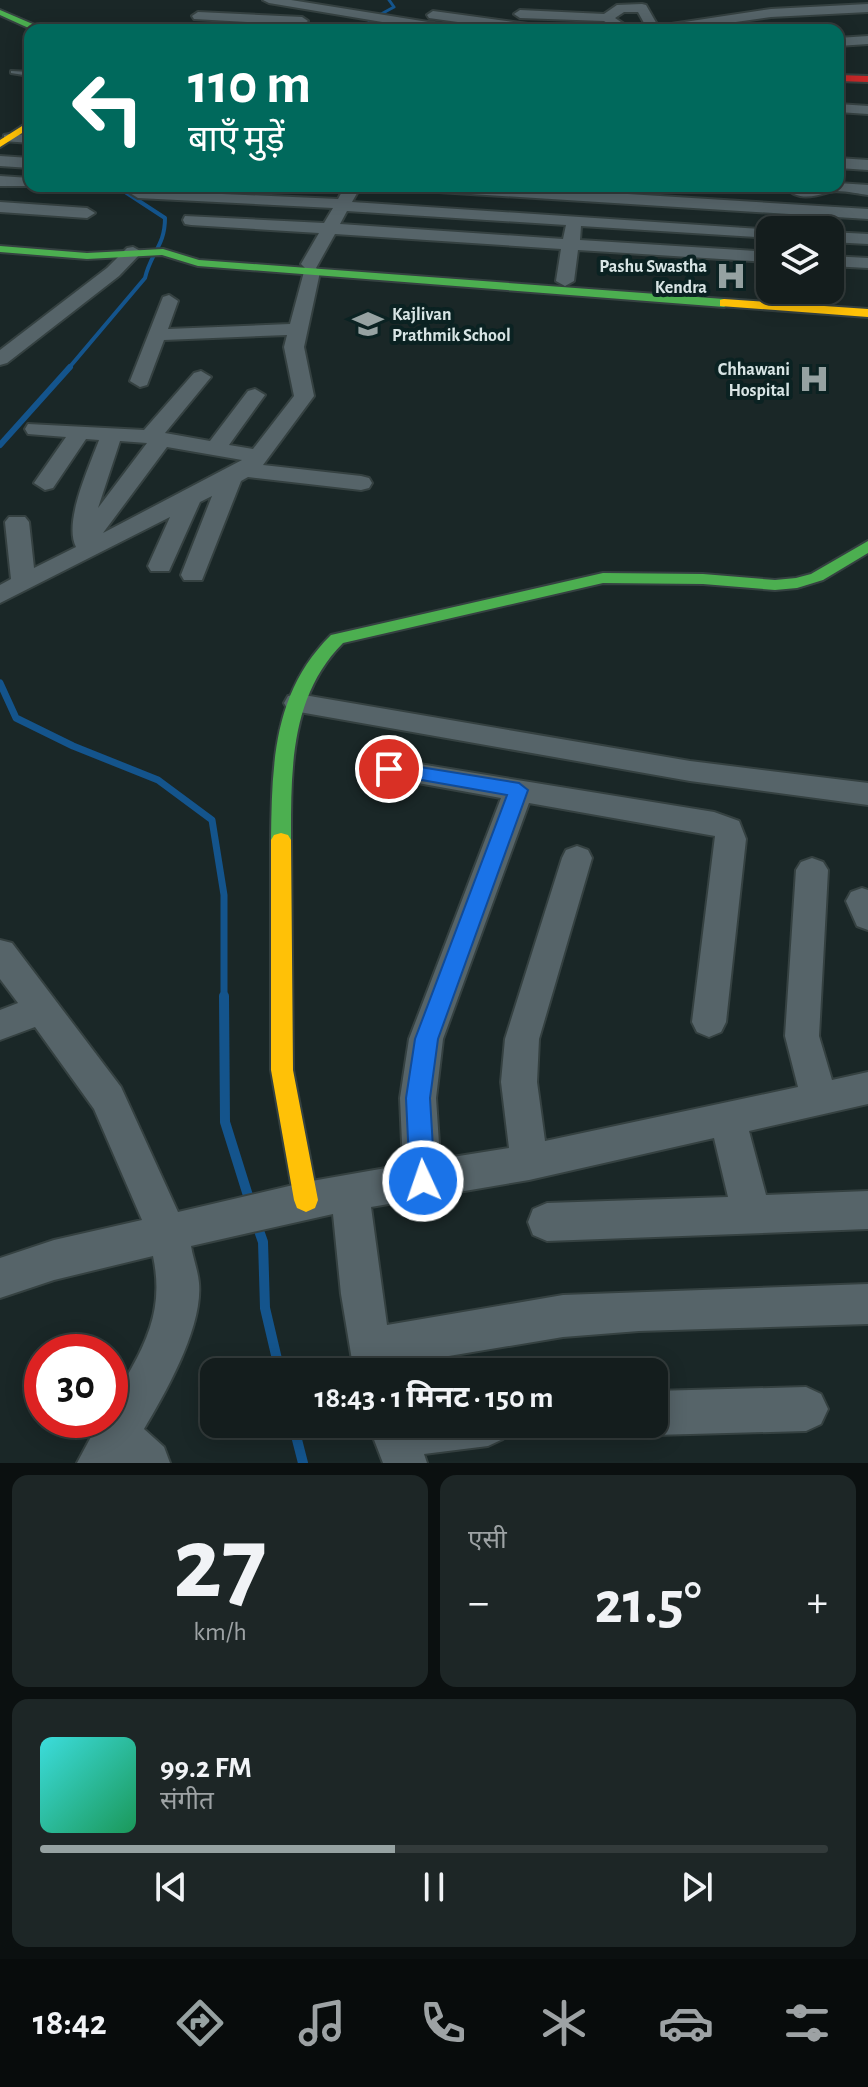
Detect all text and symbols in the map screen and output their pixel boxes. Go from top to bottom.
icon: left [56,56,160,160]
text: 110 m [188,57,311,113]
text: बाएँ मुड़ें [188,122,285,158]
map controls [756,216,844,304]
button: layers [756,216,844,304]
place label: Pashu Swastha Kendra [599,258,707,297]
hospital icon: Pashu Swastha Kendra [714,259,748,293]
place label: Kajlivan Prathmik School [392,306,511,345]
school or university icon: Kajlivan Prathmik School [351,307,385,341]
place label: Chhawani Hospital [718,361,790,400]
hospital icon: Chhawani Hospital [797,362,831,396]
pin [355,735,423,803]
icon: arrive [367,747,411,791]
position arrow [381,1139,465,1223]
speed limit sign: 30 [24,1334,128,1438]
text: 18:43 · 1 मिनट · 150 m [315,1383,553,1413]
text: 27 [173,1513,267,1617]
text: एसी [468,1527,507,1553]
text: 21.5° [594,1574,702,1634]
text: − [468,1581,489,1625]
text: + [807,1581,828,1625]
text: km/h [193,1619,247,1645]
text: 99.2 FM [160,1753,252,1783]
text: संगीत [160,1788,214,1814]
icon: previous [149,1865,193,1909]
icon: pause [412,1865,456,1909]
icon: next [675,1865,719,1909]
icon: directions [172,1995,228,2051]
icon: music [294,1995,350,2051]
icon: phone [415,1995,471,2051]
icon: climate [536,1995,592,2051]
icon: car [658,1995,714,2051]
icon: filters [779,1995,835,2051]
text: 18:42 [33,2005,107,2041]

